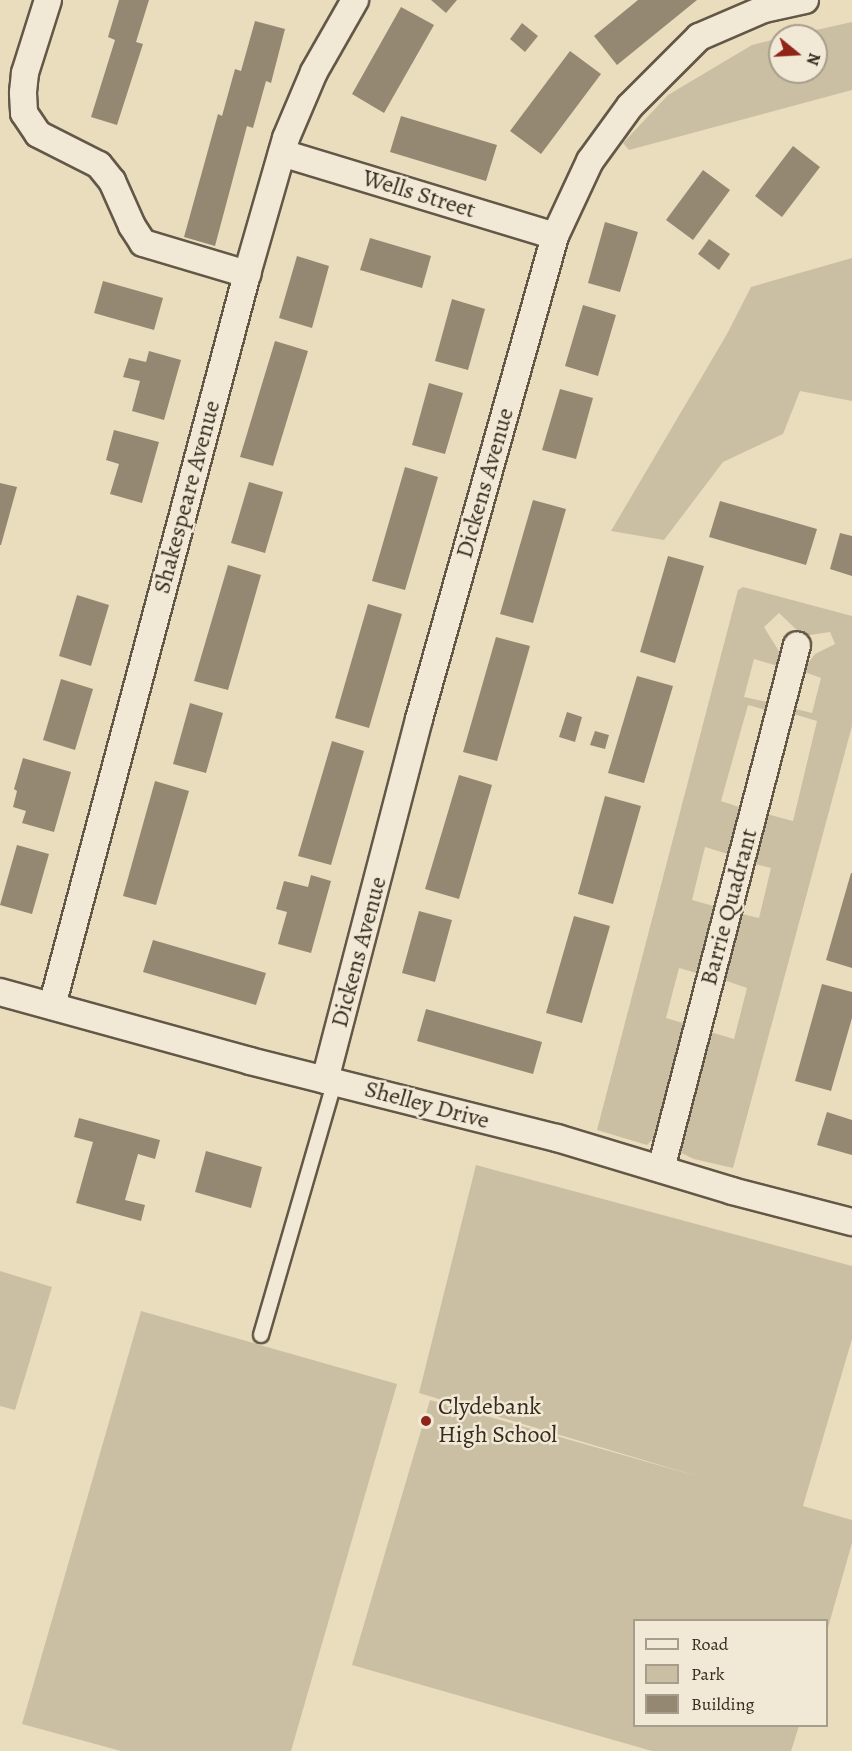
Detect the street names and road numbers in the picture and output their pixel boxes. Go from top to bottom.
street label: Wells Street [359,163,479,225]
street label: Shakespeare Avenue [147,397,227,597]
street label: Dickens Avenue [450,405,520,561]
street label: Barrie Quadrant [694,825,764,989]
street label: Dickens Avenue [325,873,393,1031]
street label: Shelley Drive [362,1075,492,1135]

